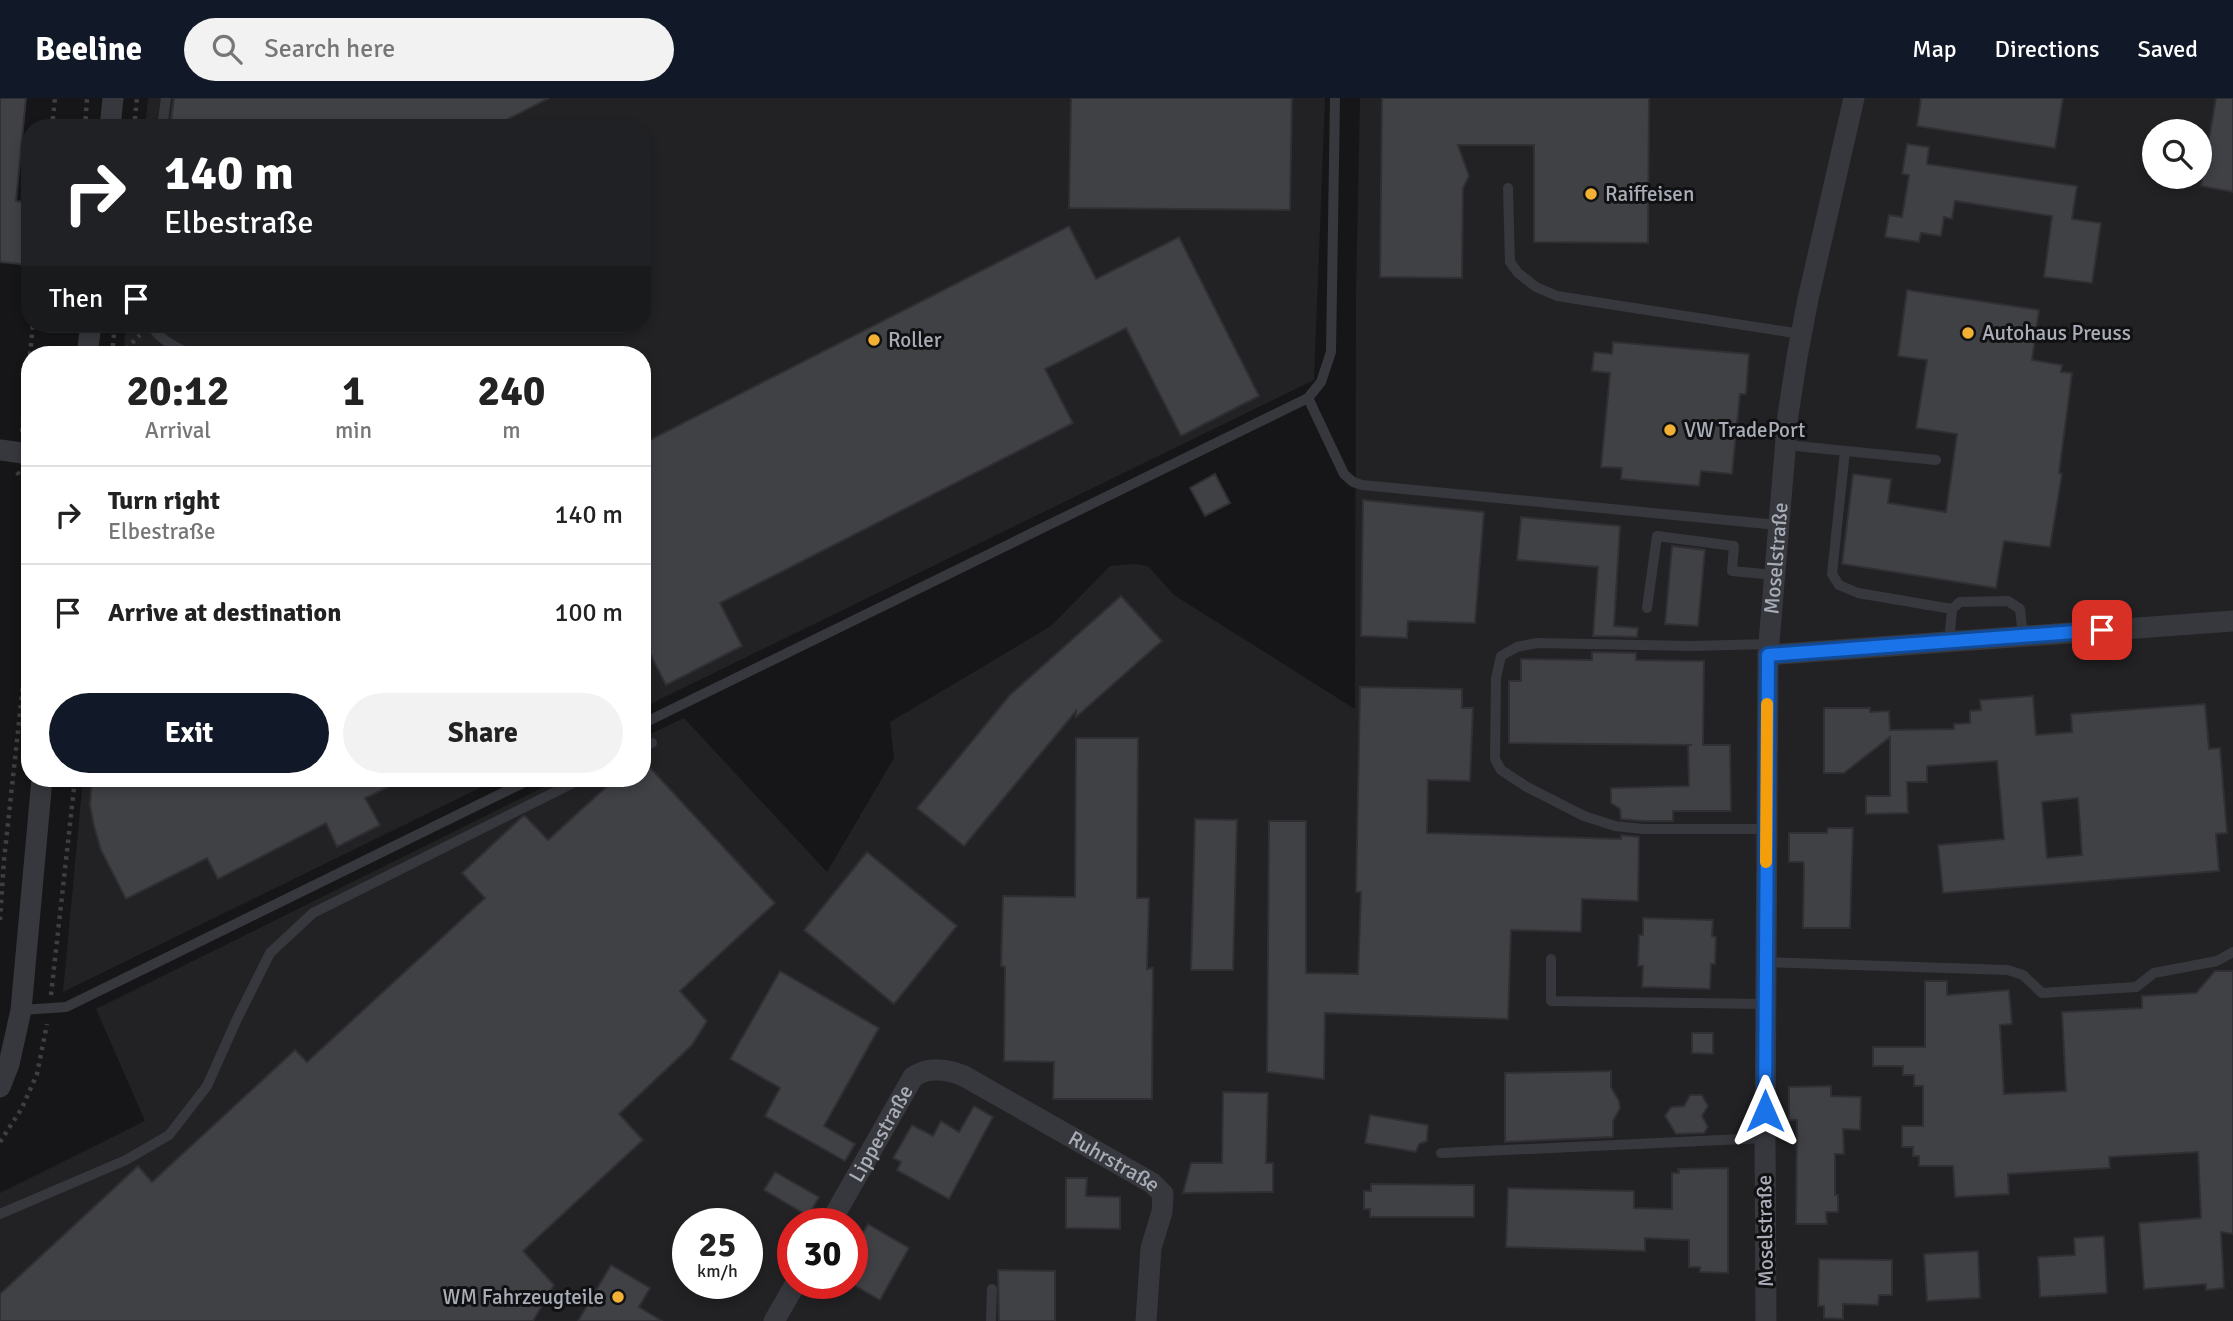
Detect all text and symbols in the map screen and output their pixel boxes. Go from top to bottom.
search box [184,18,674,81]
text: Beeline [35,29,142,70]
icon: search [208,30,246,68]
text: Search here [264,33,395,65]
text: Map [1912,34,1957,64]
text: Directions [1995,34,2100,64]
text: Saved [2138,34,2198,64]
map controls [2142,119,2212,189]
button: search [2142,119,2212,189]
text: 140 m [164,143,294,203]
icon: right [49,147,140,238]
place label: Raiffeisen [1605,181,1694,207]
marker: Raiffeisen [1583,186,1599,202]
text: Elbestraße [164,203,313,242]
icon: arrive [117,280,155,318]
text: Then [49,283,103,315]
place label: Autohaus Preuss [1982,320,2131,346]
marker: Autohaus Preuss [1960,325,1976,341]
place label: Roller [888,327,942,353]
marker: Roller [866,332,882,348]
text: 20:12 [126,366,230,417]
text: 1 [342,366,365,417]
text: 240 [477,366,546,417]
text: Arrival [145,416,211,445]
text: min [335,416,372,445]
text: m [502,416,521,445]
place label: VW TradePort [1684,417,1805,443]
marker: VW TradePort [1662,422,1678,438]
text: Turn right [108,485,220,517]
icon: right [49,496,87,534]
text: 140 m [554,499,623,531]
street label: Moselstraße [1758,501,1794,615]
text: Elbestraße [108,517,215,546]
icon: arrive [49,594,87,632]
text: Arrive at destination [108,597,341,629]
text: 100 m [554,597,623,629]
pin [2072,600,2132,660]
icon: arrive [2083,611,2121,649]
button: Exit [49,693,329,773]
button: Share [343,693,623,773]
position arrow [1728,1074,1802,1148]
street label: Lippestraße [843,1080,919,1187]
street label: Ruhrstraße [1064,1125,1166,1197]
street label: Moselstraße [1751,1175,1779,1287]
speed limit sign: 30 [777,1208,868,1299]
text: 25 [699,1223,736,1266]
text: km/h [697,1260,738,1282]
place label: WM Fahrzeugteile [443,1284,604,1310]
marker: WM Fahrzeugteile [610,1289,626,1305]

